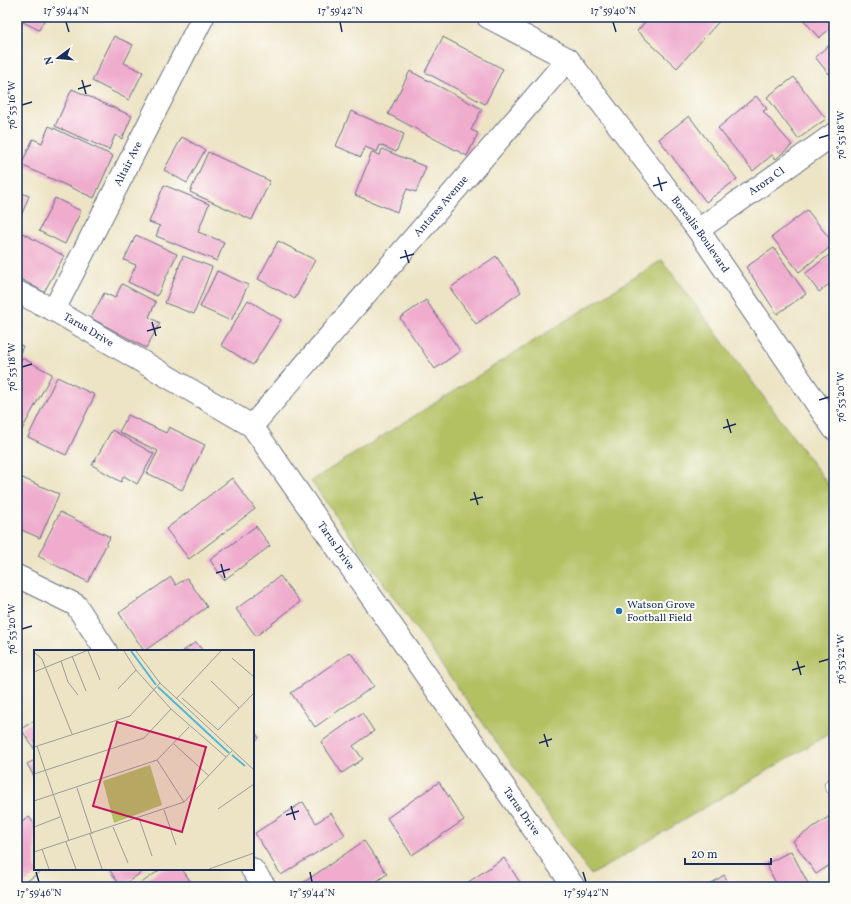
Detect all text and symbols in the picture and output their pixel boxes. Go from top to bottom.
text: 17°59'44"N [43,4,89,18]
text: 17°59'42"N [317,4,363,18]
text: 17°59'40"N [590,4,636,18]
north arrow [38,38,78,78]
text: N [42,54,58,66]
text: 76°53'16"W [5,81,19,129]
text: 76°53'18"W [834,111,848,159]
street label: Altair Ave [111,139,146,189]
street label: Arora Cl [746,164,788,200]
street label: Antares Avenue [411,172,472,240]
street label: Borealis Boulevard [667,193,733,276]
street label: Tarus Drive [60,310,116,351]
text: 76°53'18"W [5,343,19,391]
text: 76°53'20"W [834,372,848,422]
street label: Tarus Drive [314,519,358,573]
place label: Watson Grove Football Field [627,598,695,626]
text: 76°53'20"W [5,604,19,654]
marker: Watson Grove Football Field [614,606,624,616]
text: 76°53'22"W [834,634,848,684]
inset map [34,650,254,870]
street label: Tarus Drive [499,784,544,839]
scale bar [685,840,771,866]
text: 20 m [691,847,718,863]
text: 17°59'46"N [16,886,62,900]
text: 17°59'44"N [289,886,335,900]
text: 17°59'42"N [563,886,609,900]

